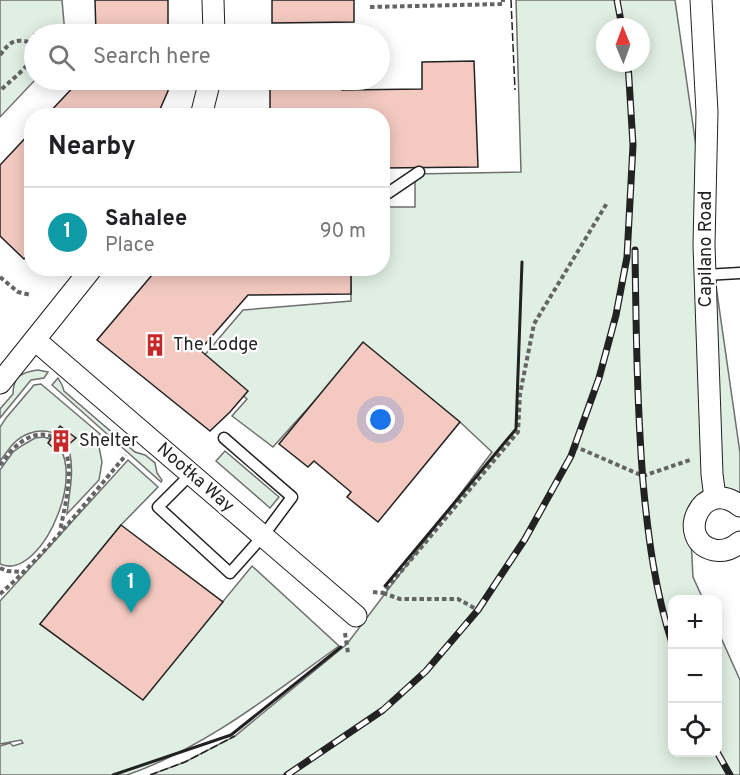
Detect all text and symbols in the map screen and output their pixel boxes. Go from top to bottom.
north arrow [596,18,650,72]
search box [24,24,390,90]
icon: search [45,41,78,74]
text: Search here [93,44,211,71]
text: Nearby [48,131,136,164]
street label: Capilano Road [695,191,718,307]
text: Sahalee [105,206,187,233]
text: 1 [64,219,72,245]
text: 90 m [320,219,366,245]
text: Place [105,233,155,259]
building icon: The Lodge [142,332,168,358]
place label: The Lodge [173,334,258,357]
your location [366,405,395,434]
building icon: Shelter [48,428,74,454]
place label: Shelter [79,430,138,453]
street label: Nootka Way [151,438,239,518]
pin: 1 [112,564,150,613]
map controls [668,595,722,757]
button: + [668,595,722,649]
button: − [668,649,722,703]
button: locate [668,703,722,757]

